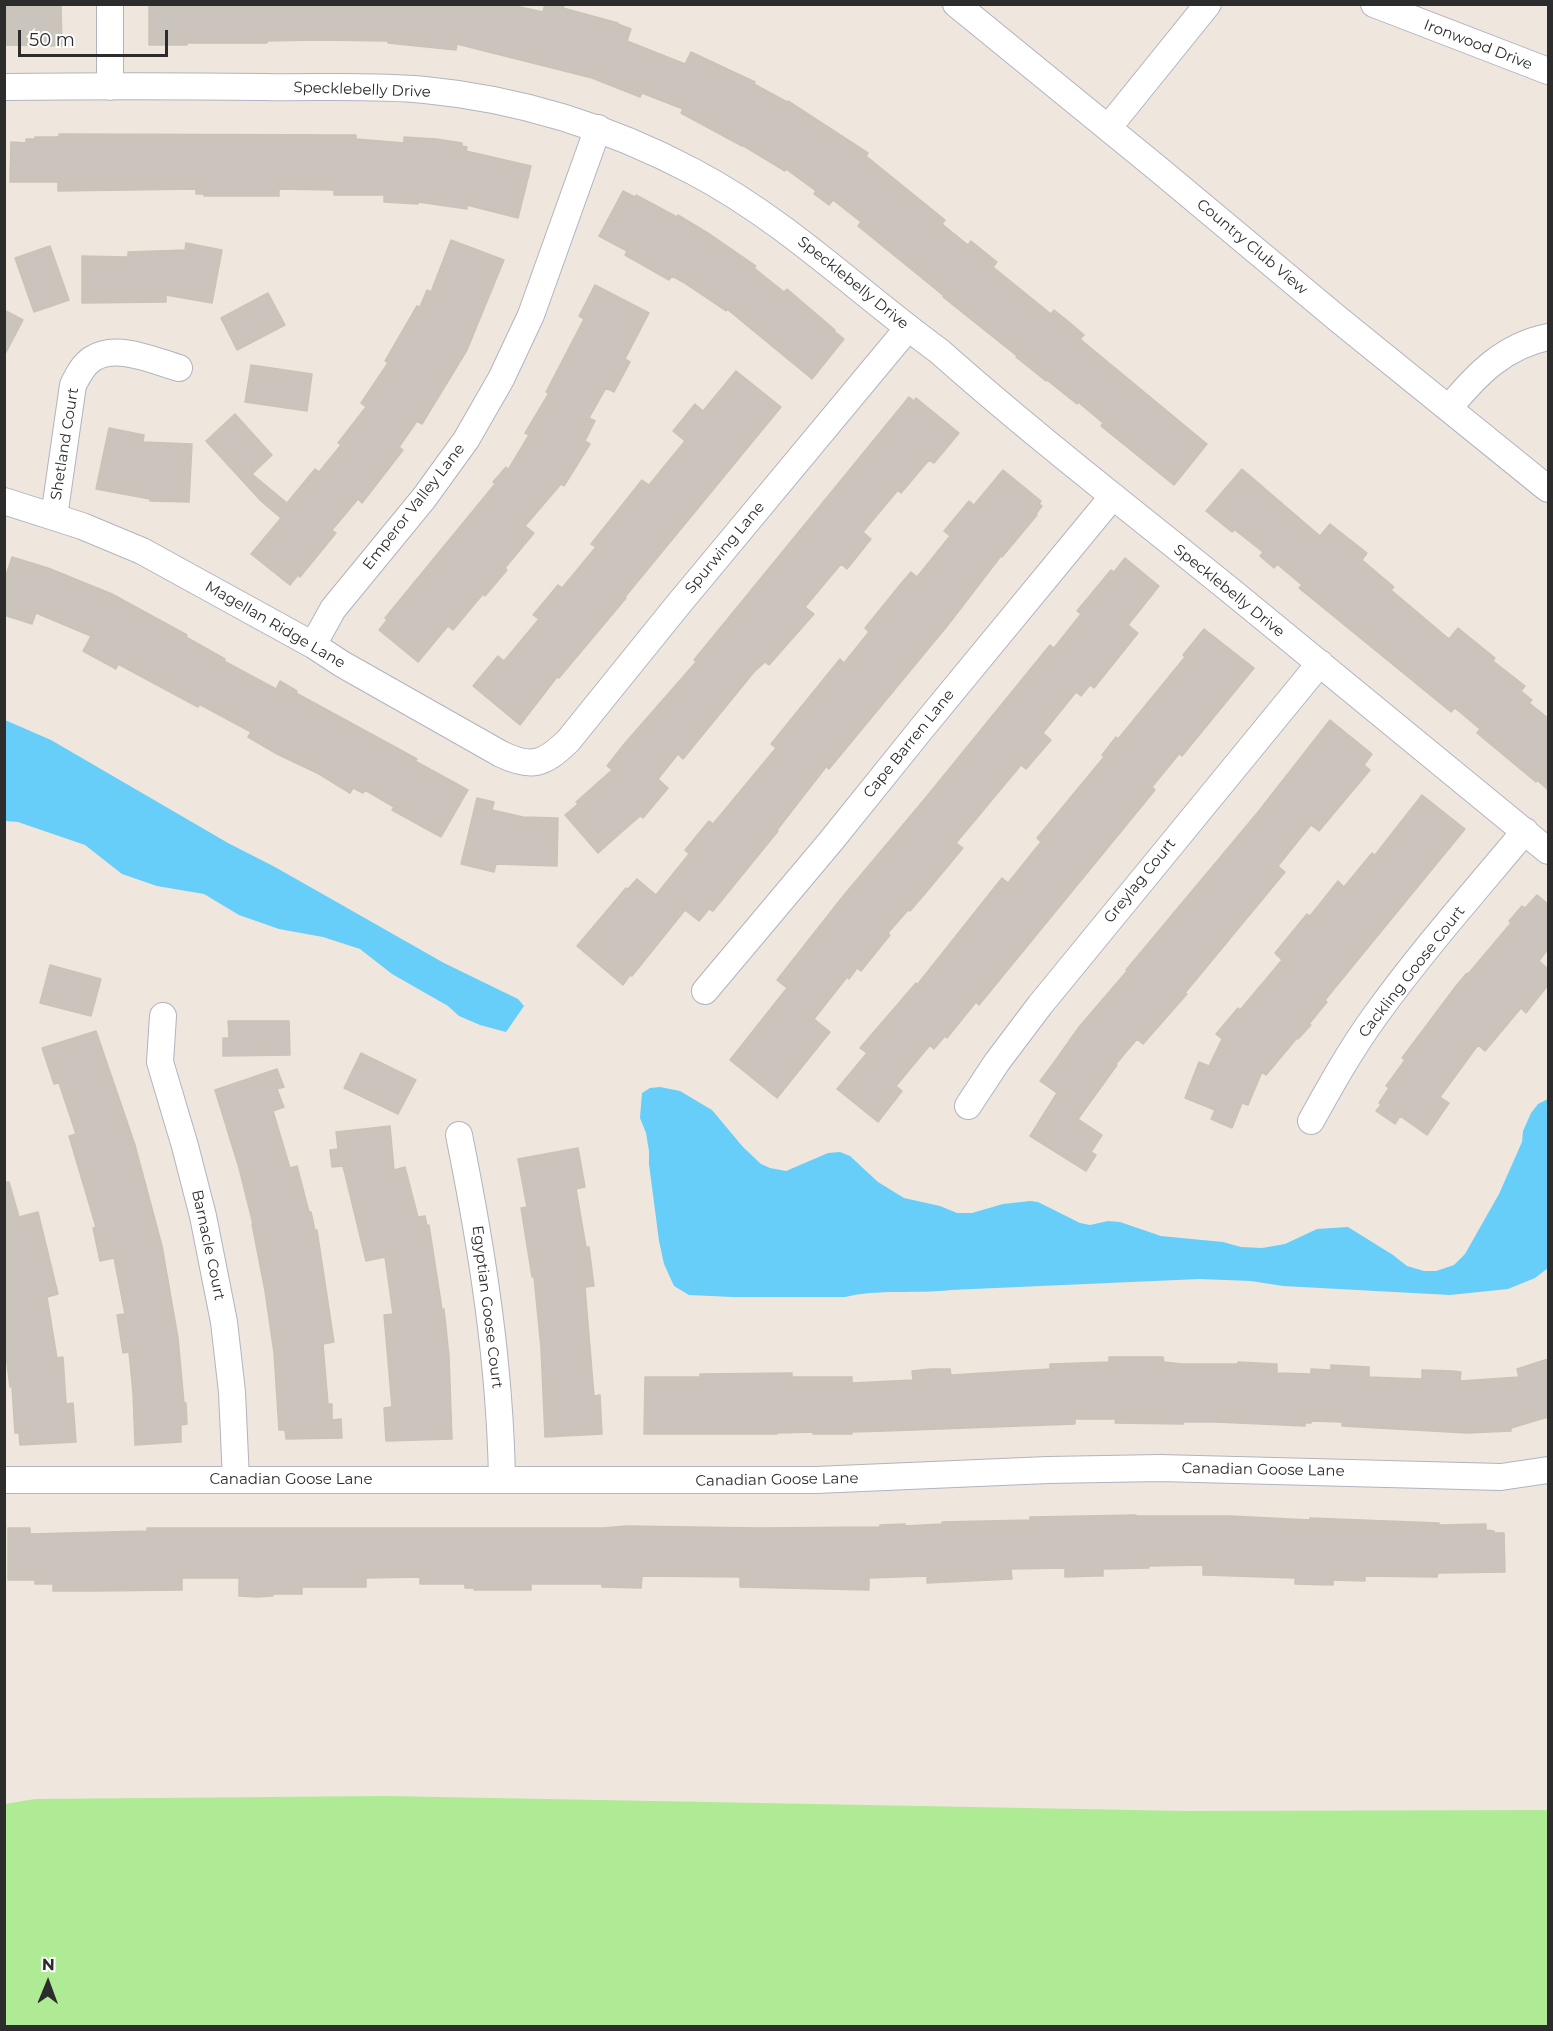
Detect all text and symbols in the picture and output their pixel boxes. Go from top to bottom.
street label: Ironwood Drive [1421,16,1535,74]
scale bar [21,18,171,56]
text: 50 m [29,29,75,51]
street label: Specklebelly Drive [293,79,431,101]
street label: Country Club View [1193,195,1311,299]
street label: Specklebelly Drive [794,233,912,333]
street label: Shetland Court [47,386,83,502]
street label: Emperor Valley Lane [359,440,469,574]
street label: Spurwing Lane [681,498,769,598]
street label: Specklebelly Drive [1170,541,1288,641]
street label: Magellan Ridge Lane [202,578,348,672]
street label: Cape Barren Lane [860,686,958,802]
street label: Greylag Court [1100,835,1180,927]
street label: Cackling Goose Court [1355,903,1469,1041]
street label: Barnacle Court [188,1188,228,1302]
street label: Egyptian Goose Court [468,1224,506,1390]
street label: Canadian Goose Lane [1181,1460,1345,1480]
street label: Canadian Goose Lane [695,1470,859,1490]
street label: Canadian Goose Lane [209,1471,373,1489]
north arrow [18,1953,78,2013]
text: N [42,1955,55,1974]

